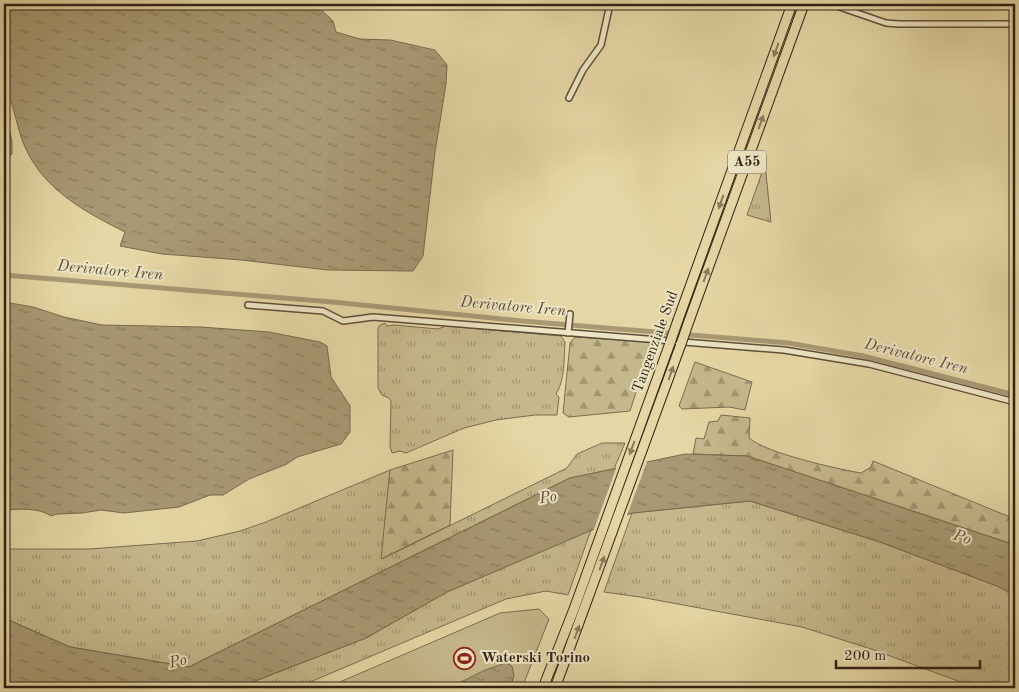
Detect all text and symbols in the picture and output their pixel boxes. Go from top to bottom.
one-way arrow [772,42,779,57]
one-way arrow [757,114,765,129]
road number: A55 [728,150,766,173]
one-way arrow [717,195,724,210]
water label: Derivatore Iren [55,258,164,284]
one-way arrow [702,267,710,282]
street label: Tangenziale Sud [631,289,681,395]
water label: Derivatore Iren [458,294,567,320]
water label: Derivatore Iren [862,336,970,378]
one-way arrow [667,365,675,380]
one-way arrow [628,441,636,456]
water label: Po [537,489,558,508]
water label: Po [950,527,973,548]
one-way arrow [599,555,606,570]
one-way arrow [573,624,581,639]
scale bar [836,637,980,669]
sports icon: Waterski Torino [453,646,477,670]
text: 200 m [844,649,886,664]
place label: Waterski Torino [481,651,590,666]
water label: Po [166,652,189,672]

